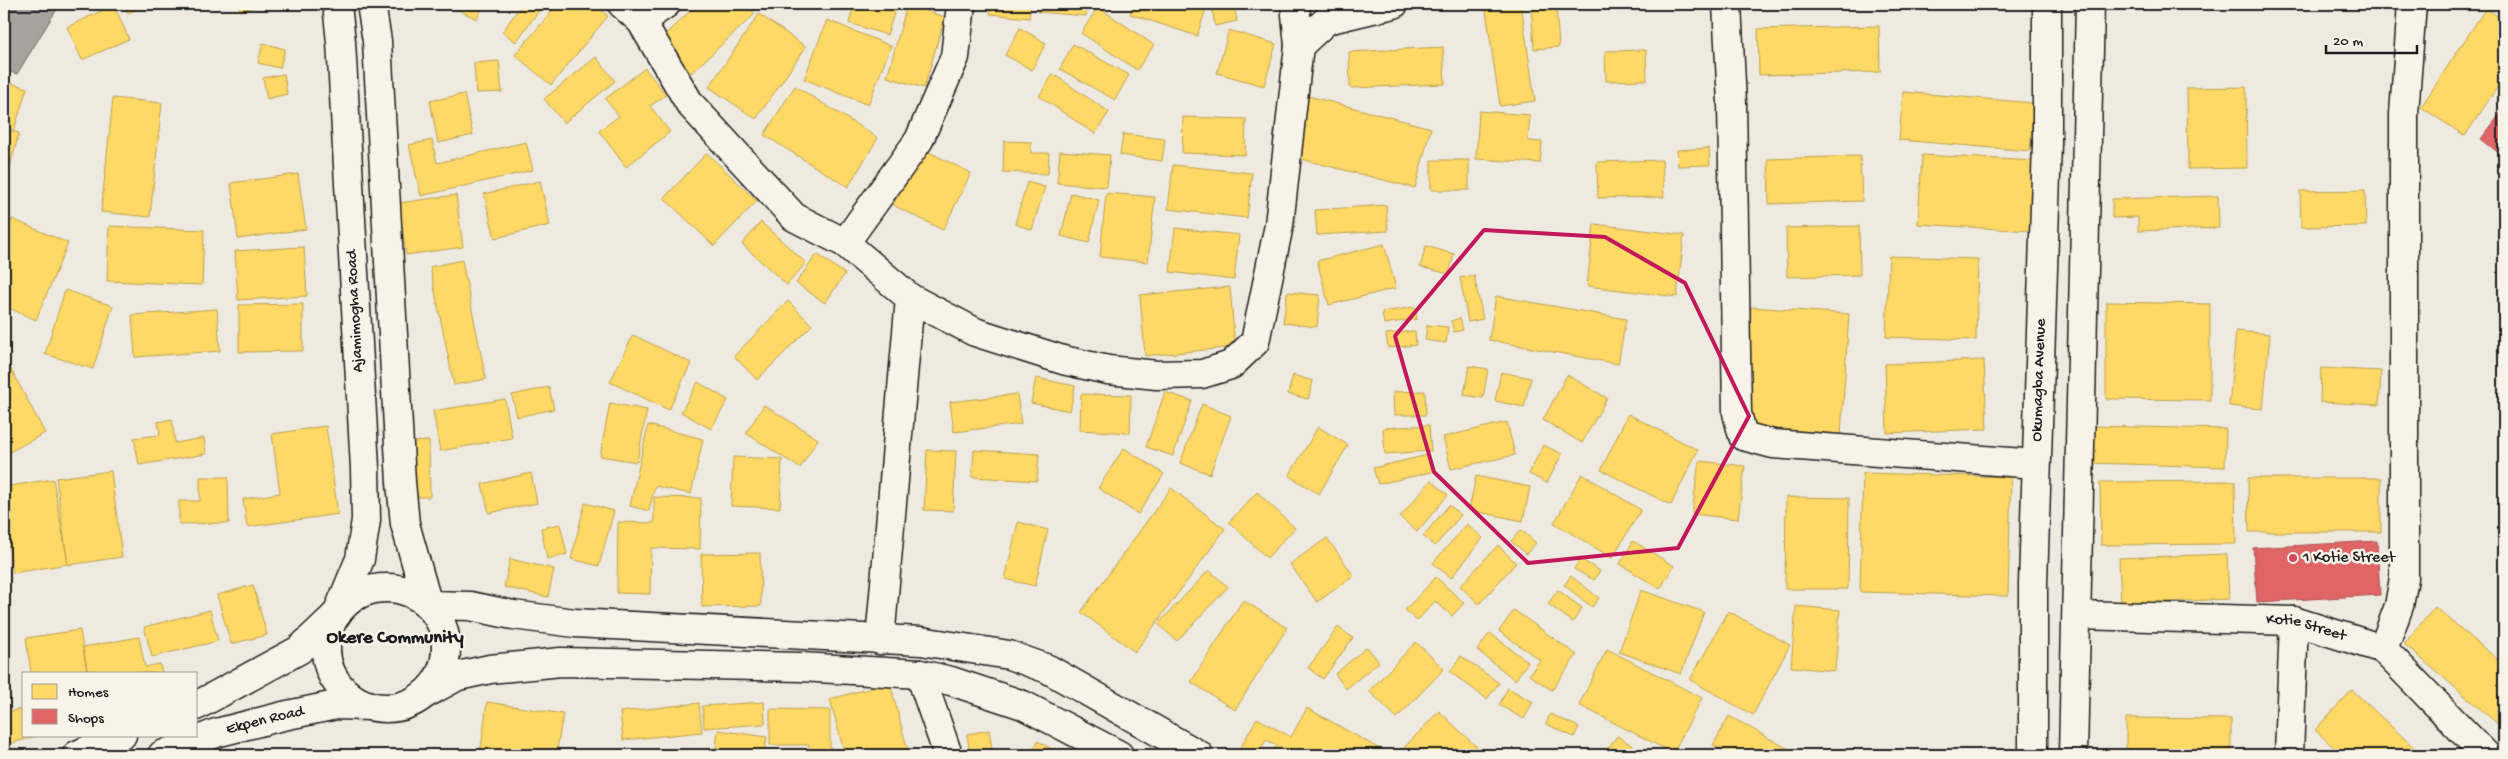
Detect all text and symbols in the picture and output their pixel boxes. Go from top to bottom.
scale bar [2326,22,2417,54]
text: 20 m [2333,33,2363,51]
street label: Ajamimogha Road [343,248,369,373]
street label: Okumagba Avenue [2028,318,2051,442]
place label: 1 Kotie Street [2302,549,2397,568]
marker: 1 Kotie Street [2287,552,2299,564]
street label: Kotie Street [2266,611,2350,647]
district label: Okere Community [326,627,464,650]
legend [22,672,198,736]
text: Homes [68,684,109,702]
street label: Ekpen Road [224,702,307,740]
text: Shops [68,710,104,728]

